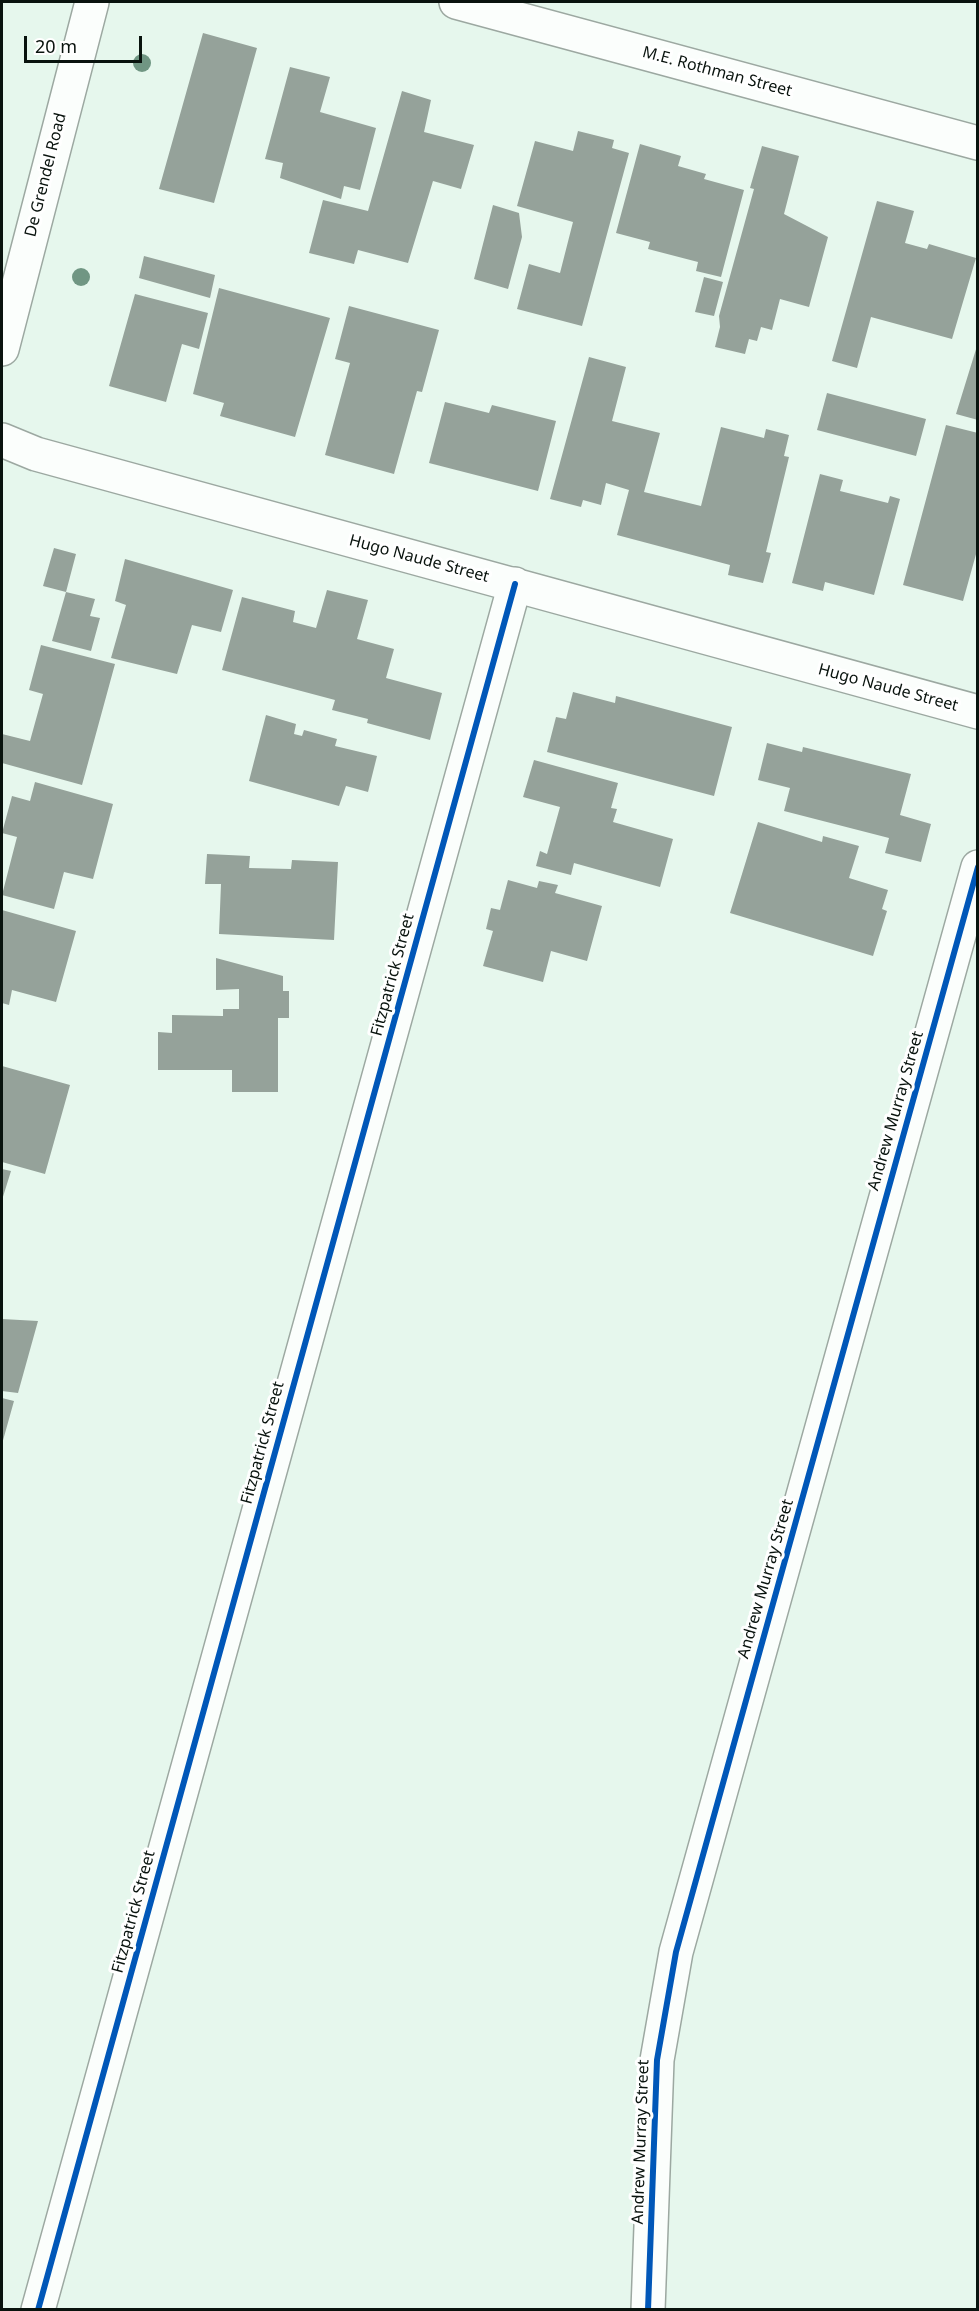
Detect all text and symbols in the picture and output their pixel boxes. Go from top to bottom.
scale bar [27,24,146,62]
text: 20 m [35,34,77,58]
street label: M.E. Rothman Street [640,43,794,101]
street label: De Grendel Road [21,111,71,239]
street label: Hugo Naude Street [347,531,491,587]
street label: Hugo Naude Street [816,660,960,716]
street label: Fitzpatrick Street [367,912,419,1038]
street label: Andrew Murray Street [864,1029,928,1193]
street label: Fitzpatrick Street [237,1380,289,1506]
street label: Andrew Murray Street [734,1497,798,1661]
street label: Fitzpatrick Street [108,1849,160,1975]
street label: Andrew Murray Street [629,2059,653,2225]

